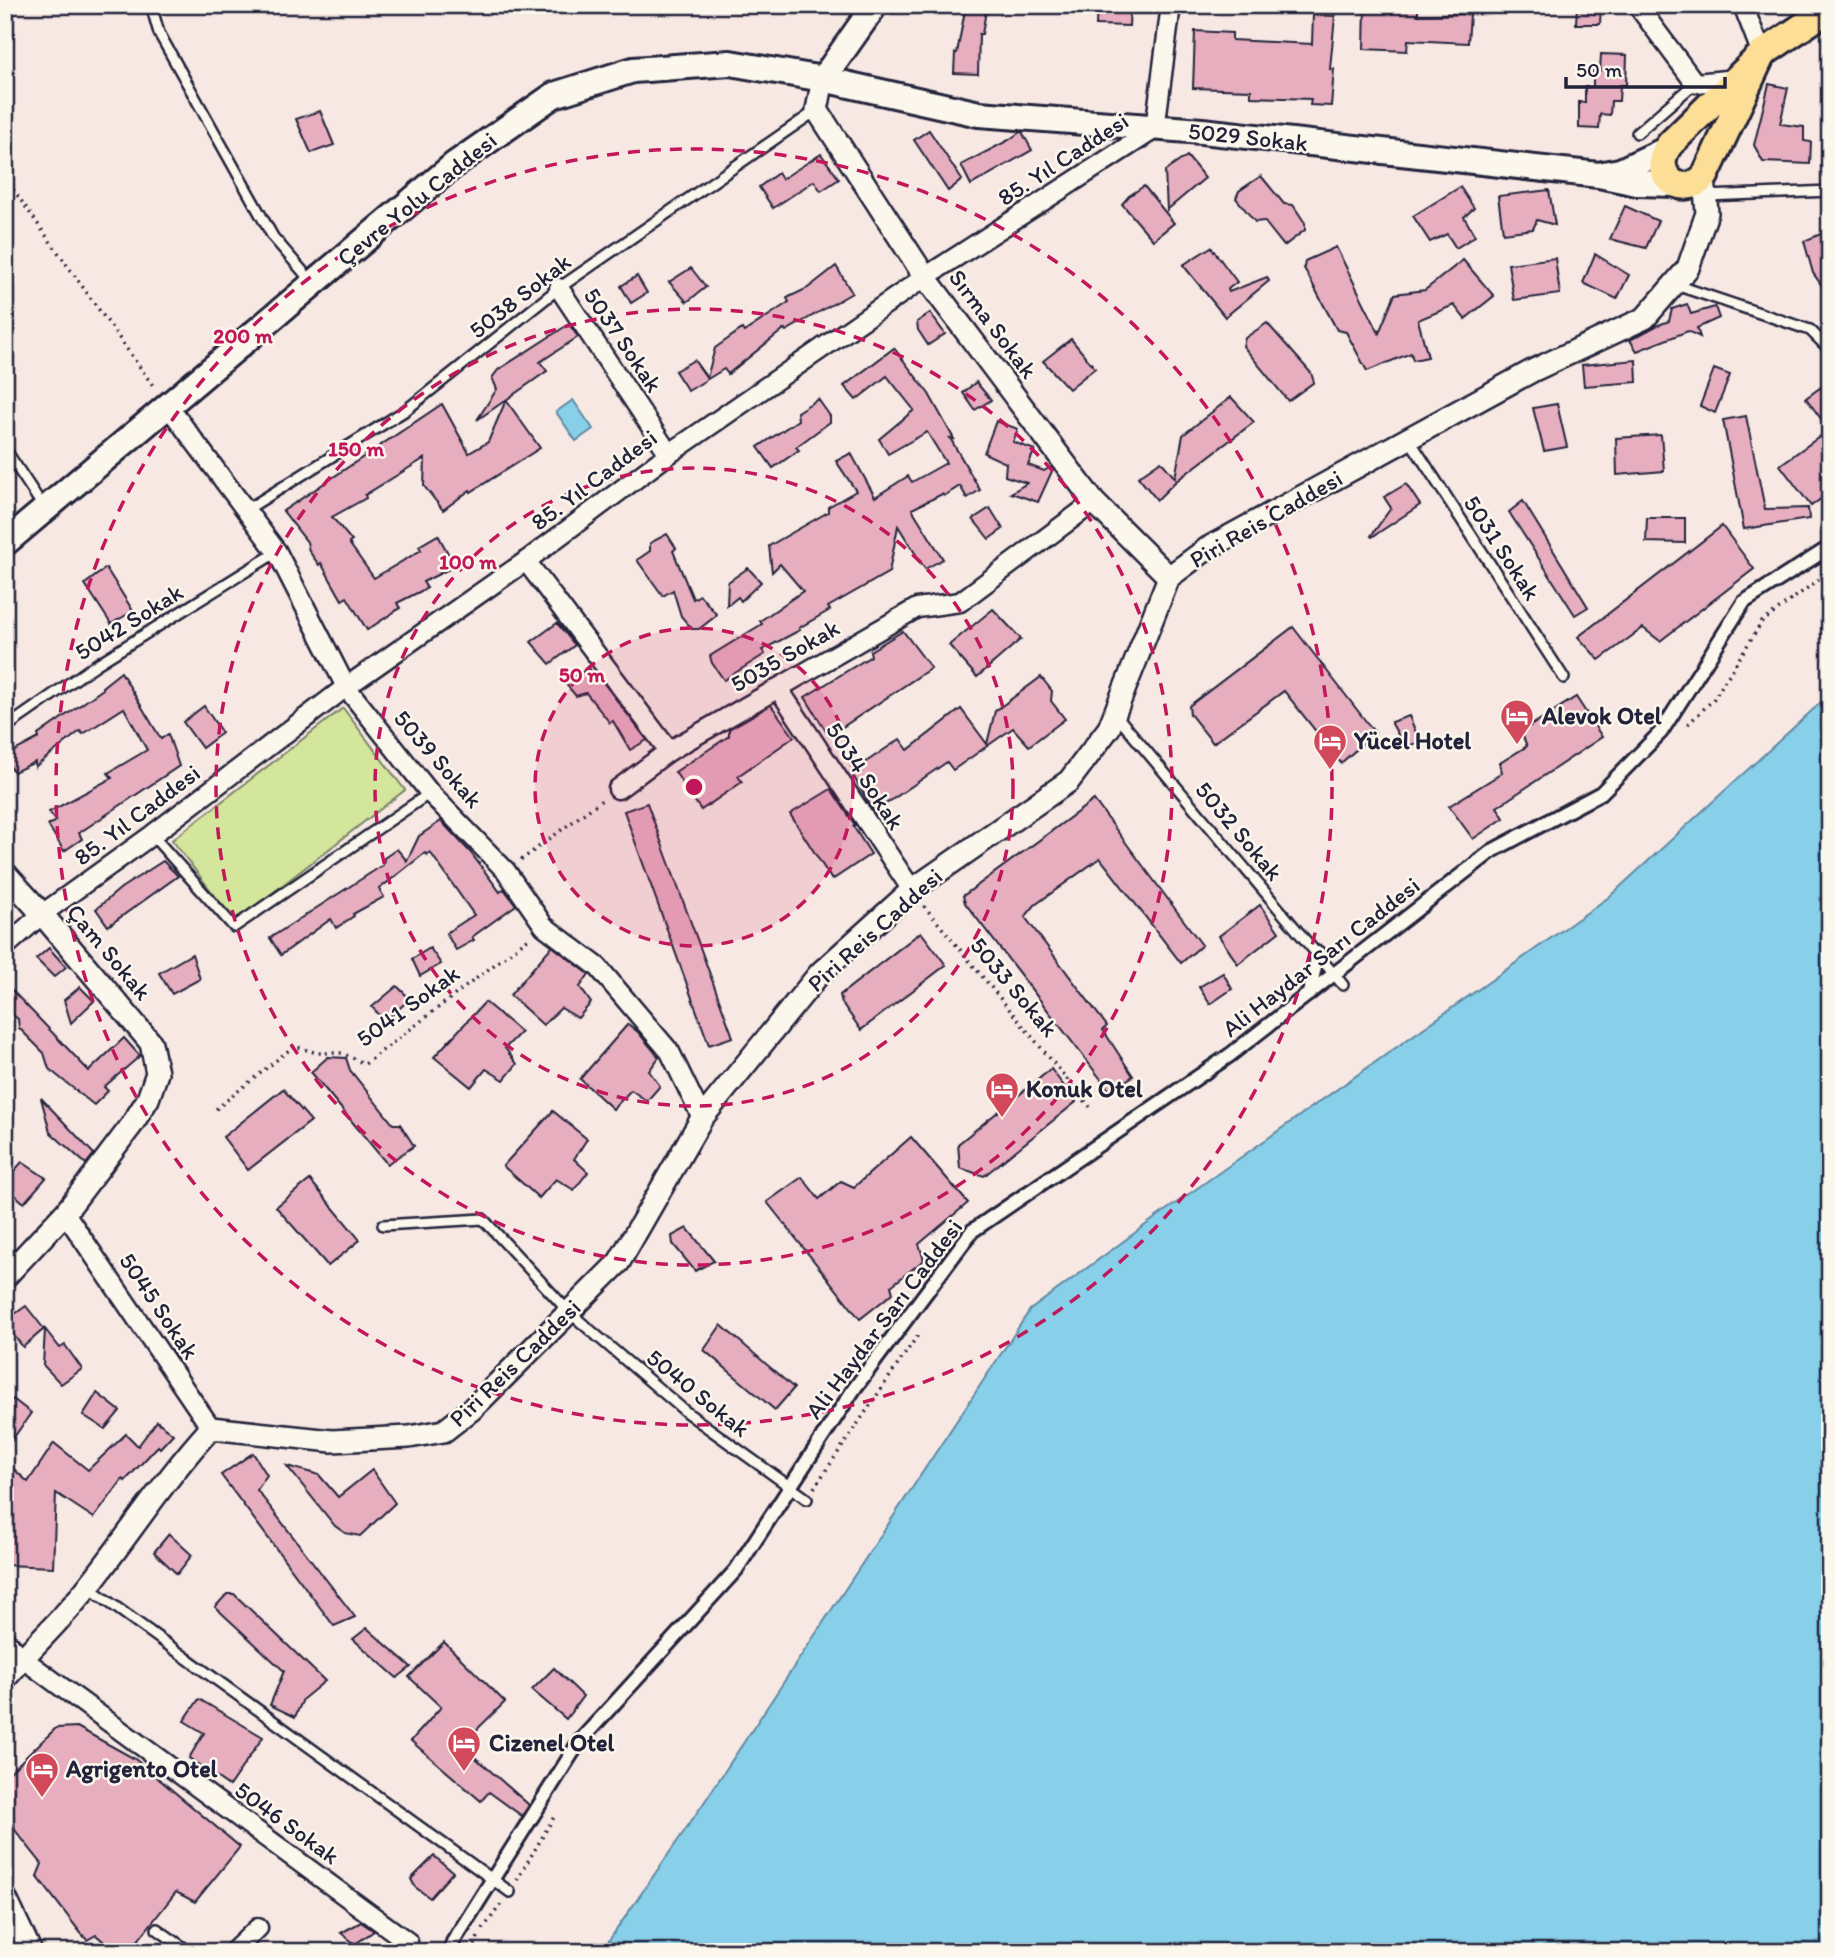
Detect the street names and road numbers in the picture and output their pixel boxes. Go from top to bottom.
street label: 85. Yıl Caddesi [992,106,1134,212]
street label: 5029 Sokak [1187,116,1309,157]
street label: Çevre Yolu Caddesi [331,125,502,272]
street label: 5038 Sokak [463,247,576,344]
street label: Sırma Sokak [943,263,1044,385]
street label: 5037 Sokak [578,282,669,398]
street label: 85. Yıl Caddesi [525,423,662,536]
street label: Piri Reis Caddesi [1184,463,1347,574]
street label: 5031 Sokak [1458,490,1547,606]
street label: 5042 Sokak [69,577,188,666]
street label: 5035 Sokak [725,613,844,698]
street label: 5039 Sokak [388,704,489,814]
street label: 5034 Sokak [820,716,911,835]
street label: 85. Yıl Caddesi [68,758,205,871]
street label: 5032 Sokak [1189,775,1289,886]
street label: Piri Reis Caddesi [801,861,948,998]
street label: Ali Haydar Sarı Caddesi [1216,870,1425,1043]
street label: Çam Sokak [61,898,158,1006]
street label: 5033 Sokak [964,931,1064,1042]
street label: 5041 Sokak [350,958,465,1053]
street label: Ali Haydar Sarı Caddesi [799,1213,968,1424]
street label: 5045 Sokak [113,1247,206,1364]
street label: Piri Reis Caddesi [443,1293,586,1433]
street label: 5040 Sokak [641,1342,756,1443]
street label: 5046 Sokak [229,1775,345,1870]

